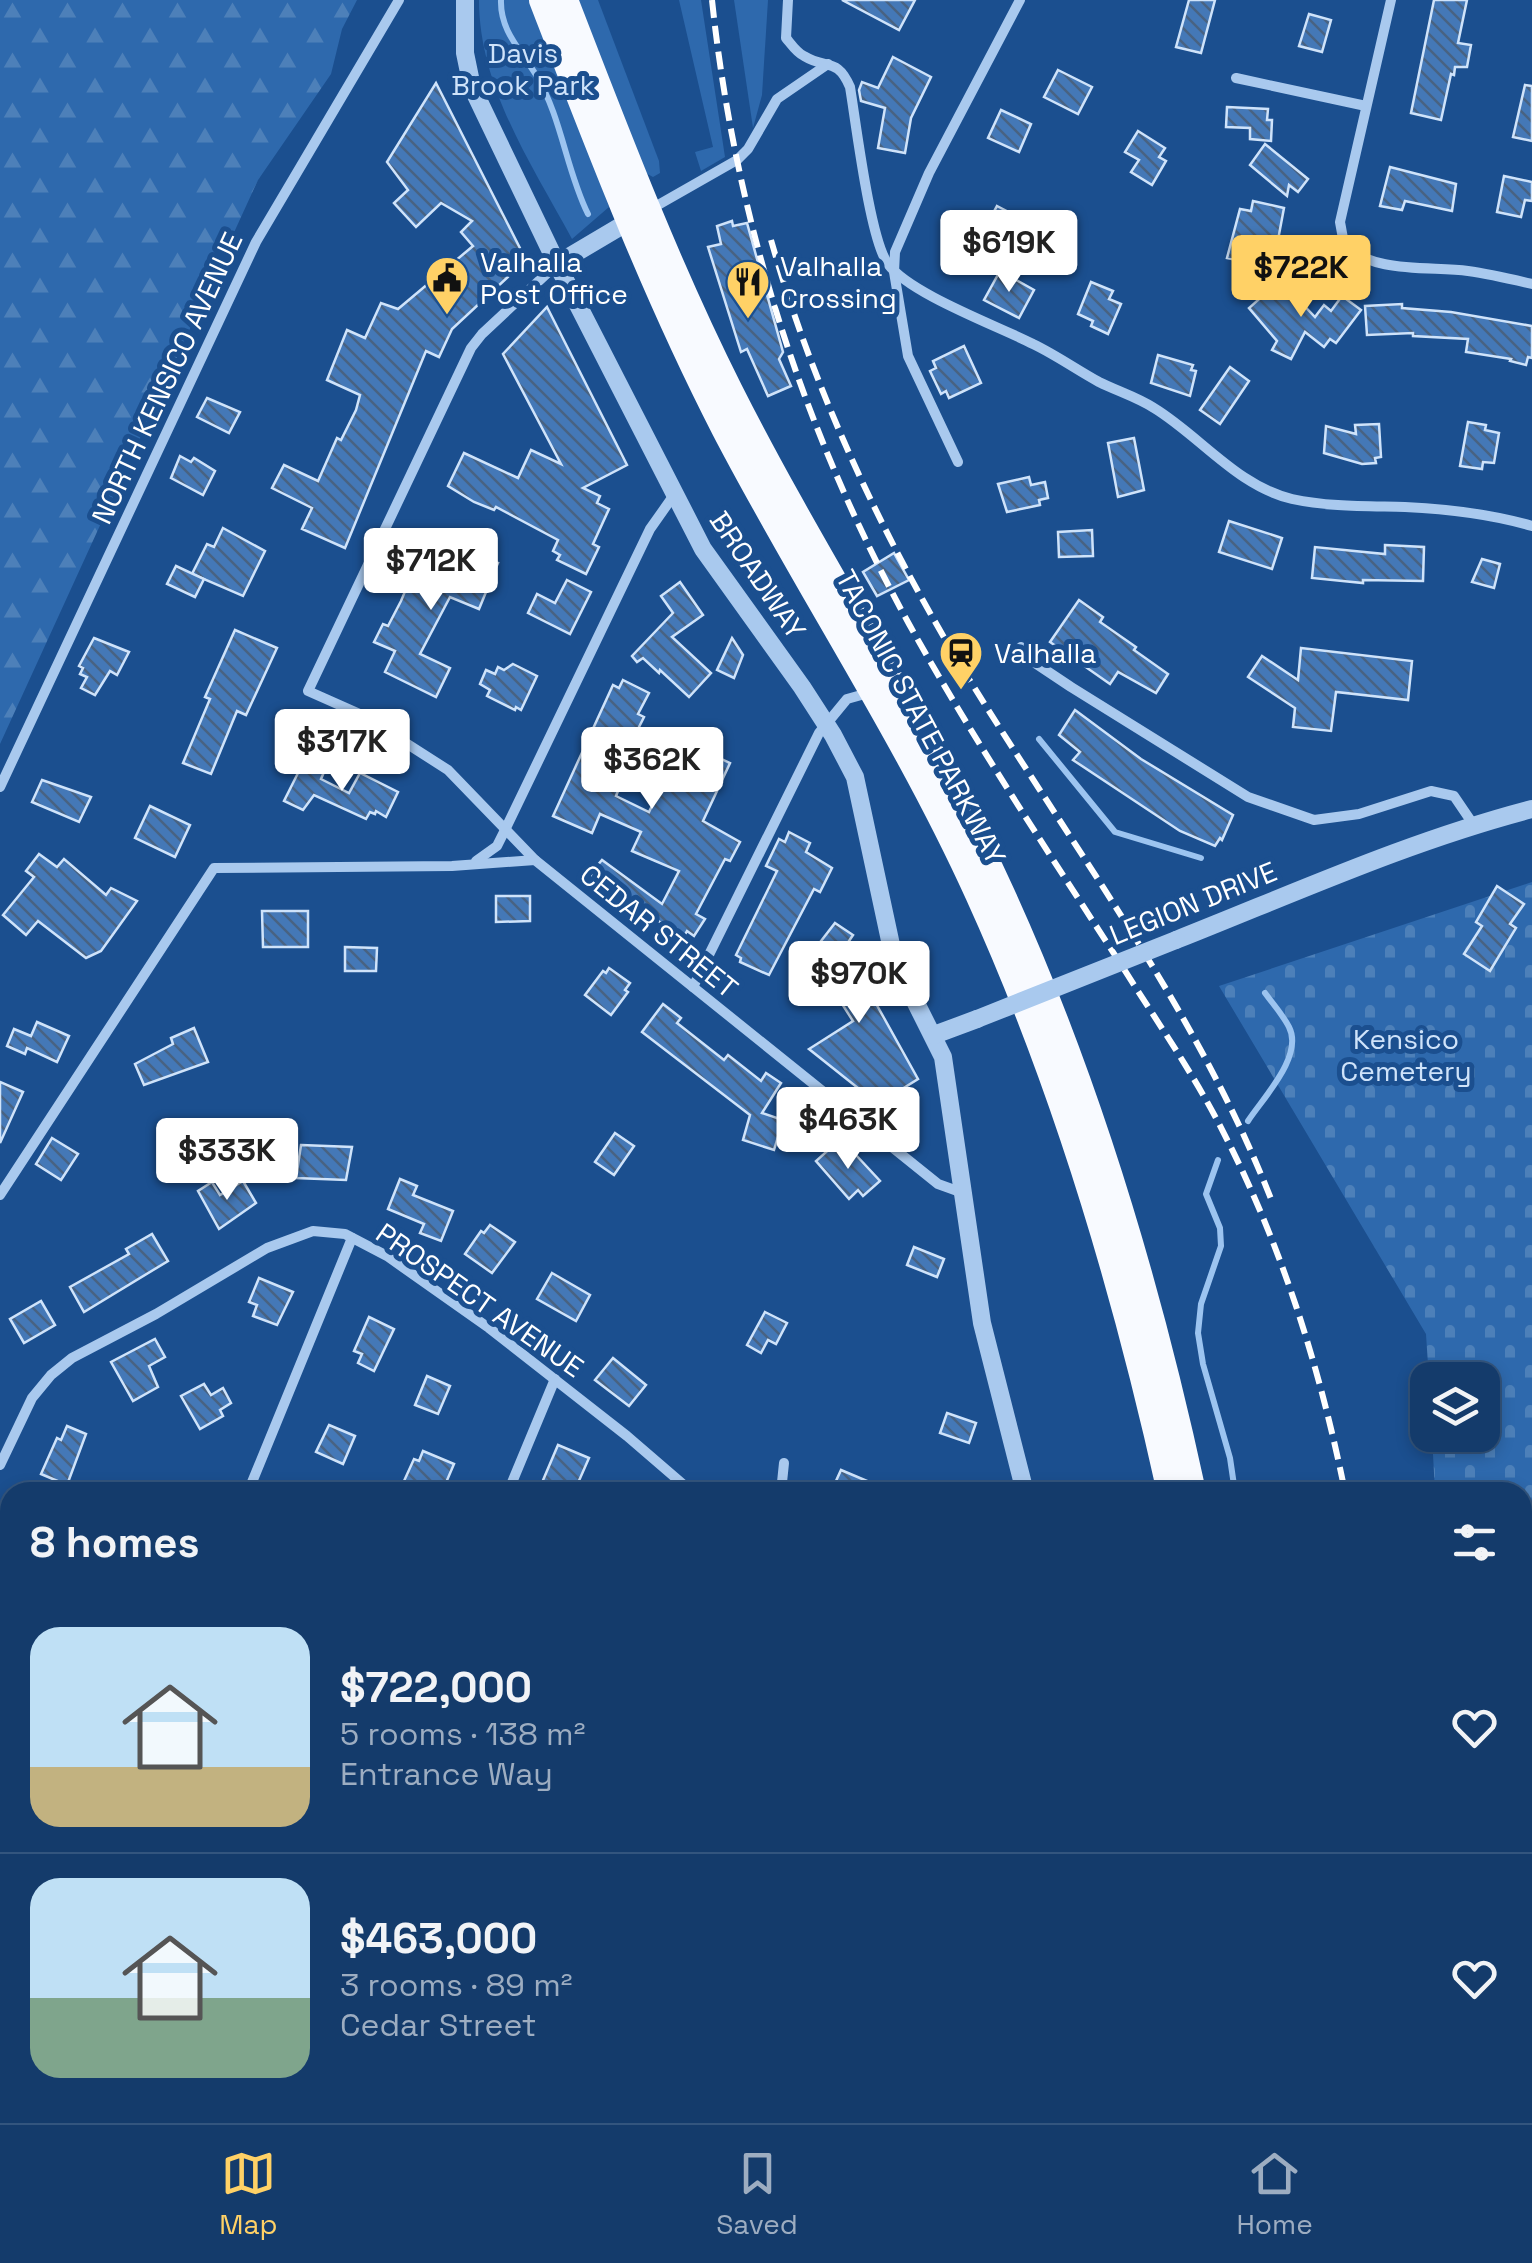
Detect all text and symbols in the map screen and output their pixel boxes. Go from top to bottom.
park label: Davis Brook Park [451,35,595,103]
pin: $619K [939,210,1079,295]
text: $619K [962,222,1056,262]
street label: NORTH KENSICO AVENUE [83,226,251,530]
pin: $722K [1231,235,1371,320]
place label: Valhalla Post Office [480,244,628,312]
text: $722K [1253,247,1349,287]
place label: Valhalla Crossing [780,248,897,316]
public building icon: Valhalla Post Office [424,255,470,316]
restaurant icon: Valhalla Crossing [725,259,771,320]
street label: BROADWAY [702,504,814,646]
pin: $712K [361,528,501,613]
text: $712K [386,540,476,580]
street label: TACONIC STATE PARKWAY [828,563,1014,871]
station icon: Valhalla [938,630,984,691]
place label: Valhalla [994,635,1096,671]
pin: $317K [272,709,412,794]
text: $317K [297,721,387,761]
pin: $362K [582,727,722,812]
text: $362K [603,739,701,779]
street label: LEGION DRIVE [1104,853,1282,953]
street label: CEDAR STREET [573,856,745,1006]
pin: $970K [789,941,929,1026]
text: $970K [811,953,907,993]
park label: Kensico Cemetery [1340,1021,1472,1089]
pin: $463K [778,1087,918,1172]
text: $463K [798,1099,898,1139]
pin: $333K [157,1118,297,1203]
text: $333K [178,1130,276,1170]
street label: PROSPECT AVENUE [369,1215,591,1385]
map controls [1410,1362,1500,1452]
button: layers [1410,1362,1500,1452]
icon: filters [1447,1515,1502,1570]
text: 8 homes [30,1516,200,1569]
text: $722,000 [340,1661,532,1714]
icon: home [110,1667,230,1787]
icon: heart [1447,1700,1502,1755]
text: 5 rooms · 138 m² [340,1714,585,1754]
text: Entrance Way [340,1754,553,1794]
text: $463,000 [340,1912,537,1965]
icon: home [110,1918,230,2038]
icon: heart [1447,1951,1502,2006]
text: 3 rooms · 89 m² [340,1965,572,2005]
text: Cedar Street [340,2005,537,2045]
tab: Map [219,2146,278,2242]
tab: Saved [716,2146,798,2242]
tab: Home [1236,2146,1313,2242]

